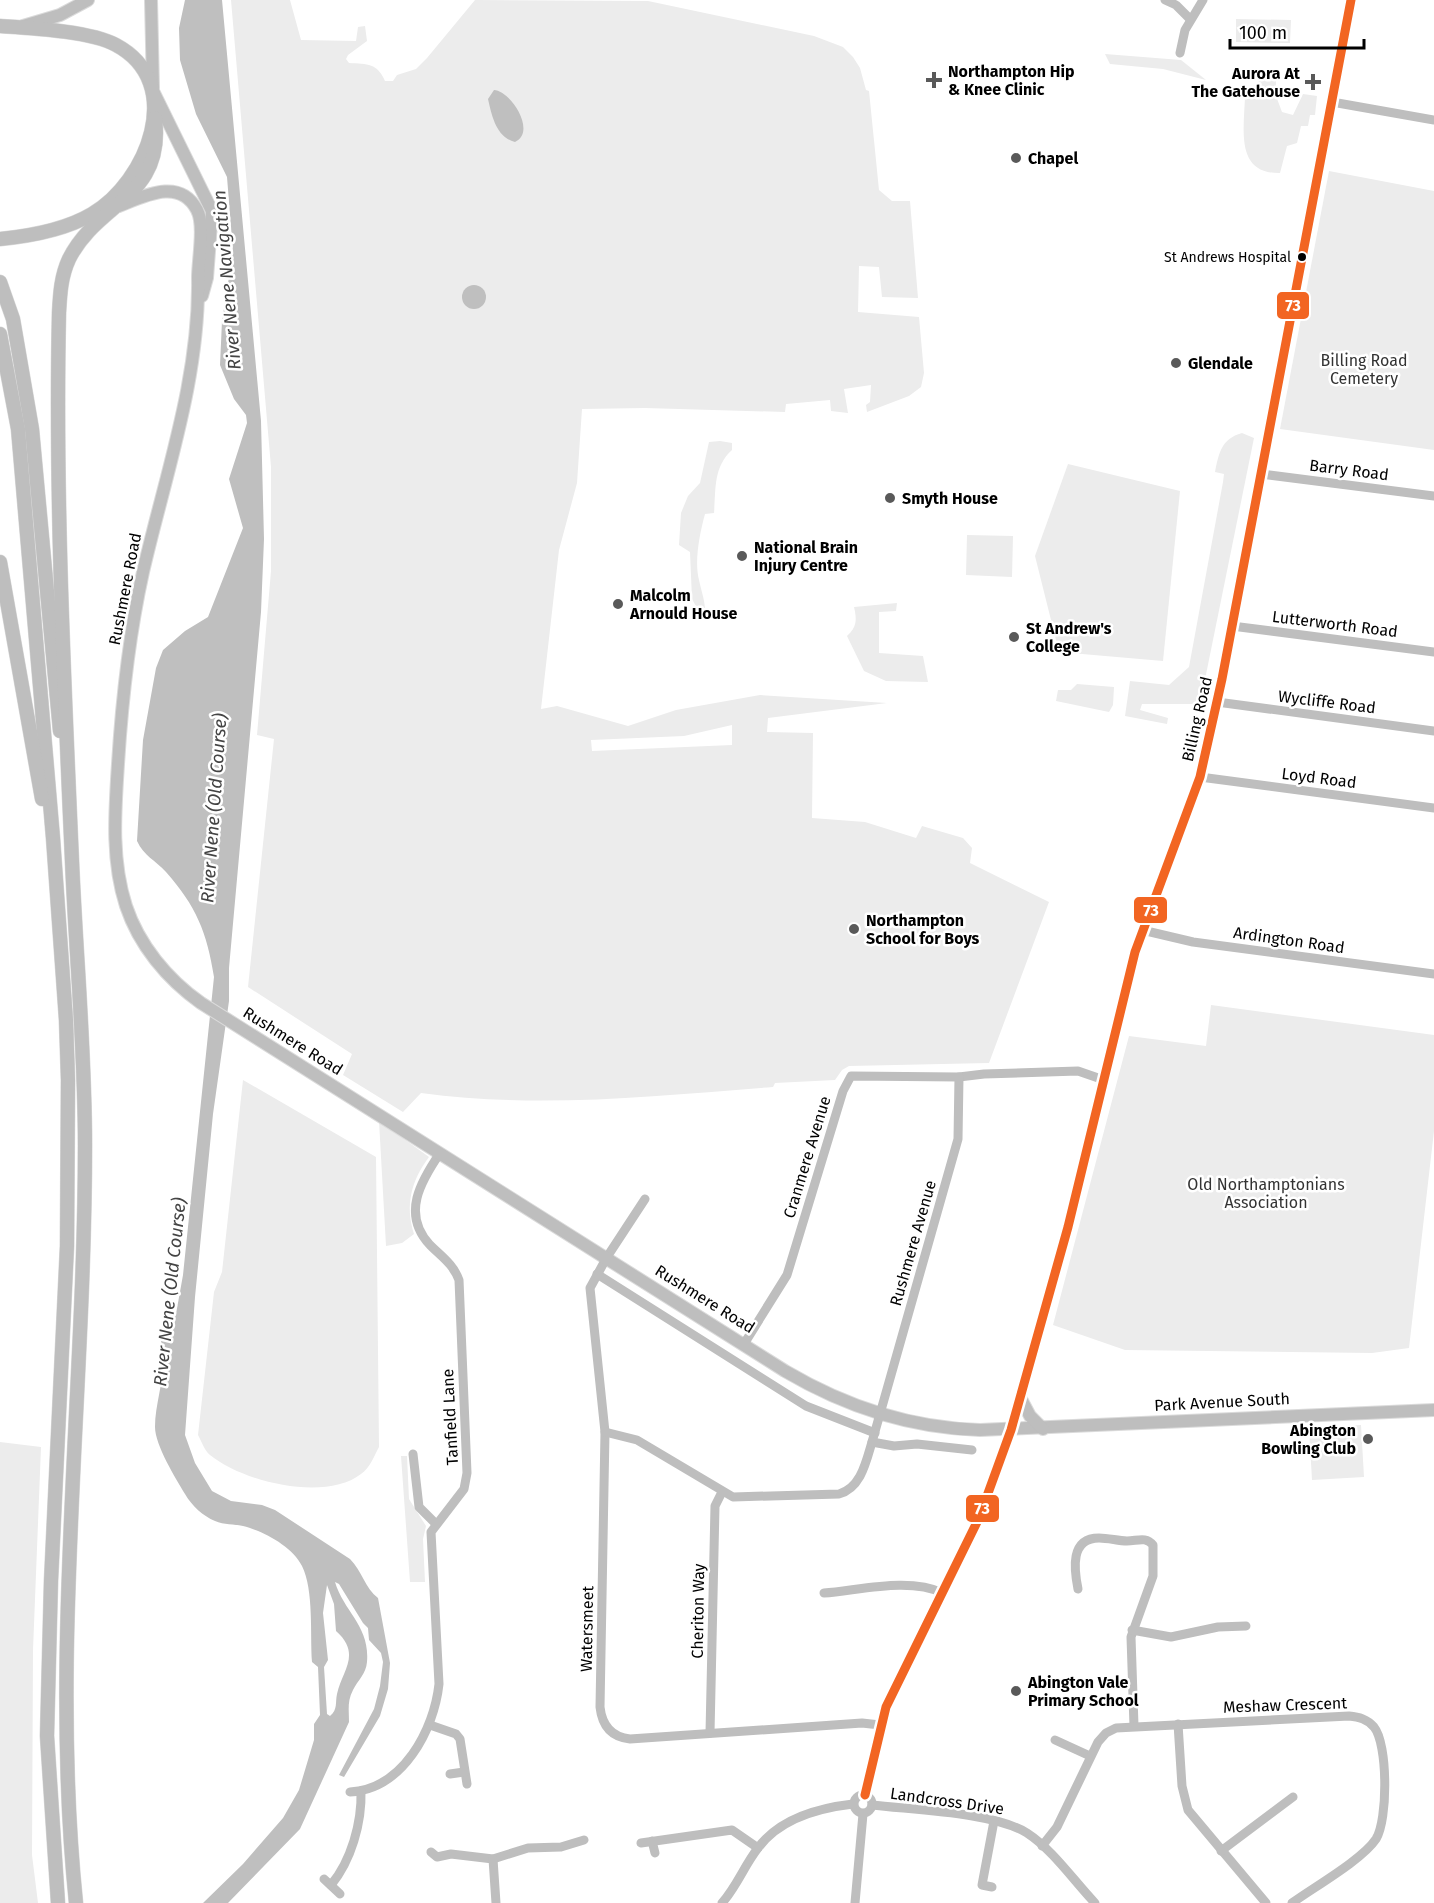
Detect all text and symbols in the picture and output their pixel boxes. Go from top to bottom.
scale bar [1230,12,1364,50]
text: 100 m [1239,22,1287,44]
place label: Northampton Hip & Knee Clinic [948,62,1075,99]
place label: Aurora At The Gatehouse [1191,64,1301,101]
marker: Northampton Hip & Knee Clinic [925,71,943,89]
marker: Aurora At The Gatehouse [1304,73,1322,91]
place label: Chapel [1028,149,1078,168]
marker: Chapel [1009,151,1023,165]
water label: River Nene Navigation [208,189,246,371]
place label: St Andrews Hospital [1164,249,1291,266]
marker: St Andrews Hospital [1296,251,1308,263]
line badge: 73 [1276,291,1310,320]
text: 73 [1285,296,1301,315]
park label: Billing Road Cemetery [1321,351,1407,388]
place label: Glendale [1188,354,1253,373]
marker: Glendale [1169,356,1183,370]
street label: Barry Road [1308,456,1390,484]
place label: Smyth House [902,489,998,508]
marker: Smyth House [883,491,897,505]
street label: Rushmere Road [105,531,145,647]
place label: National Brain Injury Centre [754,538,858,575]
marker: National Brain Injury Centre [735,549,749,563]
place label: Malcolm Arnould House [629,586,738,623]
marker: Malcolm Arnould House [611,597,625,611]
street label: Lutterworth Road [1271,607,1399,641]
place label: St Andrew's College [1026,619,1112,656]
marker: St Andrew's College [1007,630,1021,644]
street label: Billing Road [1178,674,1216,764]
street label: Wycliffe Road [1277,687,1377,717]
water label: River Nene (Old Course) [196,712,232,903]
street label: Loyd Road [1280,764,1358,792]
line badge: 73 [1133,896,1168,924]
text: 73 [1143,901,1159,920]
place label: Northampton School for Boys [866,911,980,948]
marker: Northampton School for Boys [847,922,861,936]
street label: Ardington Road [1232,923,1346,957]
street label: Rushmere Road [240,1003,346,1079]
street label: Cranmere Avenue [779,1094,835,1220]
park label: Old Northamptonians Association [1187,1175,1345,1212]
street label: Rushmere Avenue [886,1178,940,1308]
water label: River Nene (Old Course) [149,1196,191,1388]
street label: Rushmere Road [652,1261,758,1337]
street label: Tanfield Lane [438,1368,462,1466]
street label: Park Avenue South [1154,1389,1290,1415]
place label: Abington Bowling Club [1261,1421,1356,1458]
marker: Abington Bowling Club [1361,1432,1375,1446]
line badge: 73 [965,1494,1000,1523]
text: 73 [974,1499,990,1518]
street label: Cheriton Way [688,1563,708,1659]
street label: Watersmeet [577,1586,597,1672]
place label: Abington Vale Primary School [1027,1673,1139,1710]
marker: Abington Vale Primary School [1009,1684,1023,1698]
street label: Meshaw Crescent [1223,1693,1348,1717]
street label: Landcross Drive [889,1784,1005,1818]

